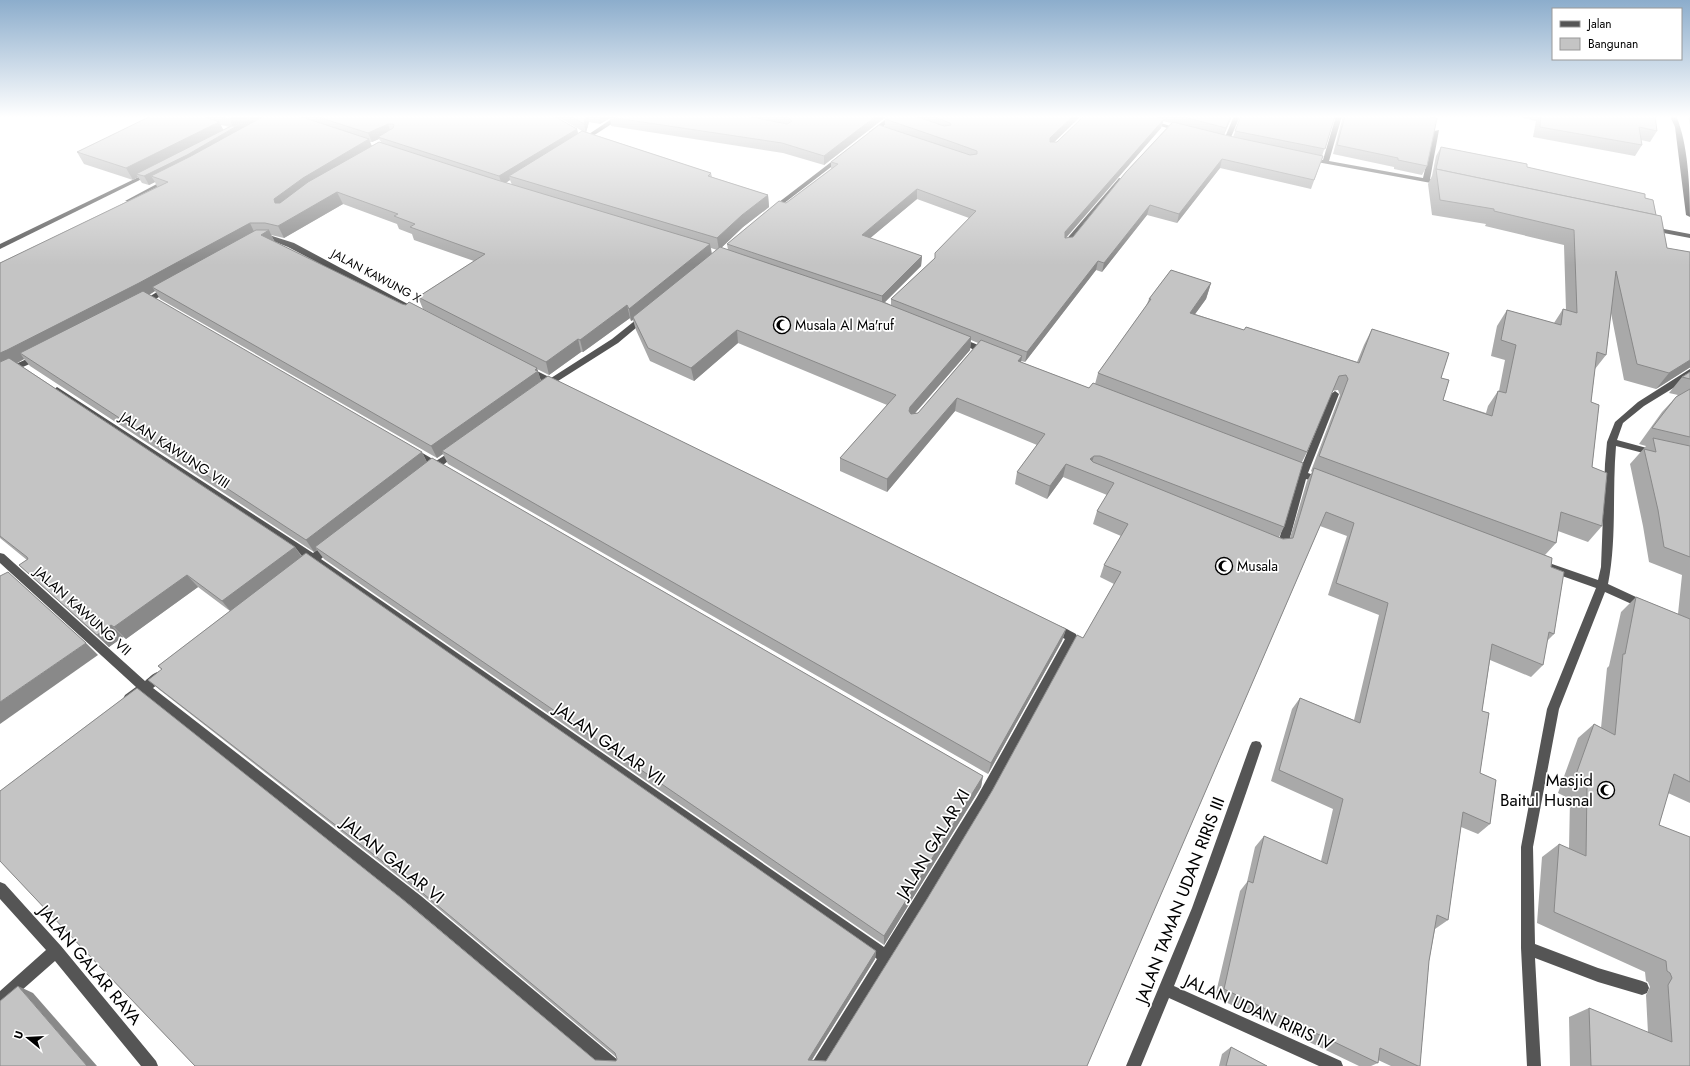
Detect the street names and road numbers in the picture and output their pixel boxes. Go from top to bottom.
street label: JALAN KAWUNG X [326,244,424,307]
street label: JALAN KAWUNG VIII [114,406,234,493]
street label: JALAN KAWUNG VII [29,561,136,660]
street label: JALAN GALAR VII [548,696,670,791]
street label: JALAN GALAR XI [890,784,975,905]
street label: JALAN TAMAN UDAN RIRIS III [1129,793,1230,1008]
street label: JALAN GALAR VI [335,810,450,909]
street label: JALAN GALAR RAYA [31,899,148,1031]
street label: JALAN UDAN RIRIS IV [1179,967,1338,1056]

